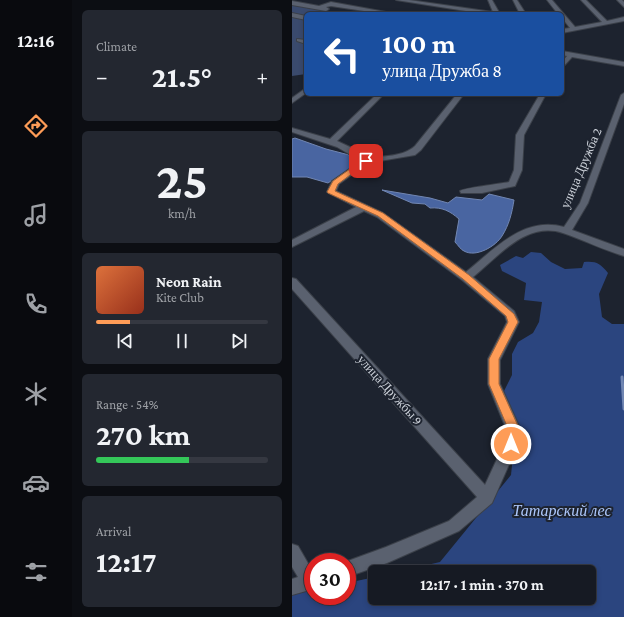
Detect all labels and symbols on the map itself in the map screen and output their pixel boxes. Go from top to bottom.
street label: улица Дружба 2 [557,126,605,210]
pin [349,144,383,178]
street label: улица Дружбы 9 [355,352,425,428]
position arrow [490,423,532,465]
park label: Татарский лес [512,502,612,520]
speed limit sign: 30 [304,553,356,605]

